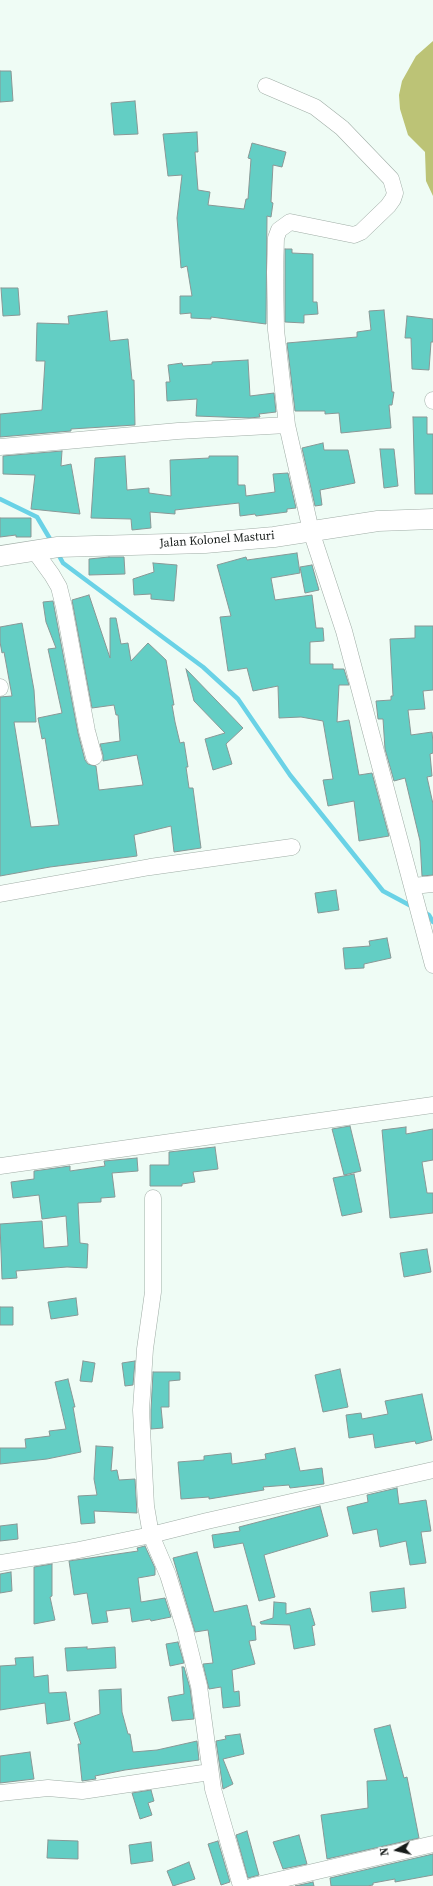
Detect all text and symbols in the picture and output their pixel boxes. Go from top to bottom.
street label: Jalan Kolonel Masturi [159,529,275,551]
north arrow [377,1830,417,1870]
text: N [377,1847,393,1857]

